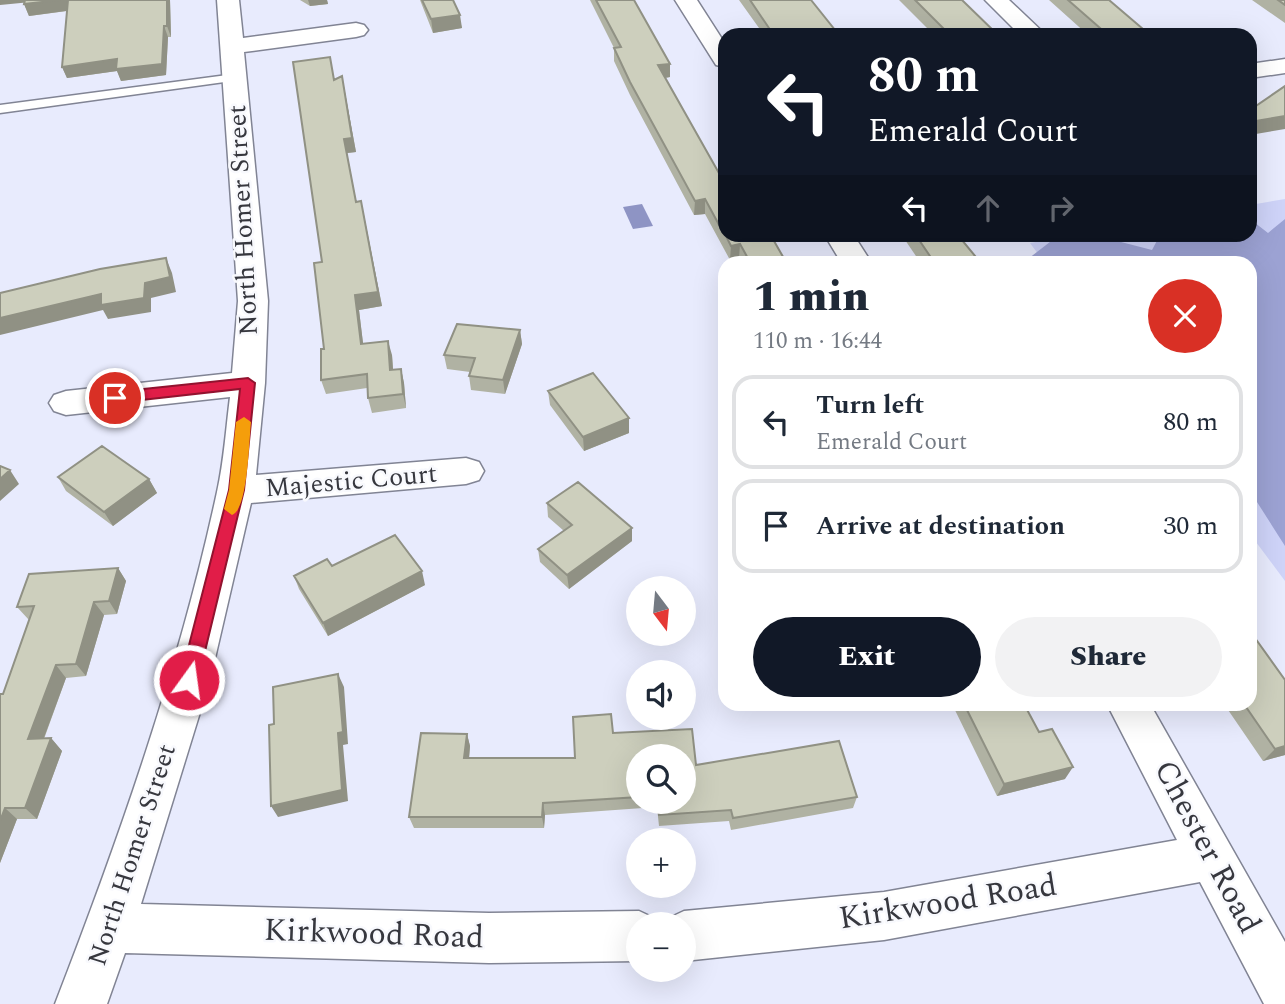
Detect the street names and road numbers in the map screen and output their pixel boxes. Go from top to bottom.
street label: North Homer Street [217,104,269,336]
street label: Majestic Court [263,454,439,508]
street label: North Homer Street [77,739,187,971]
street label: Chester Road [1141,751,1273,943]
street label: Kirkwood Road [835,861,1061,943]
street label: Kirkwood Road [263,906,485,962]

